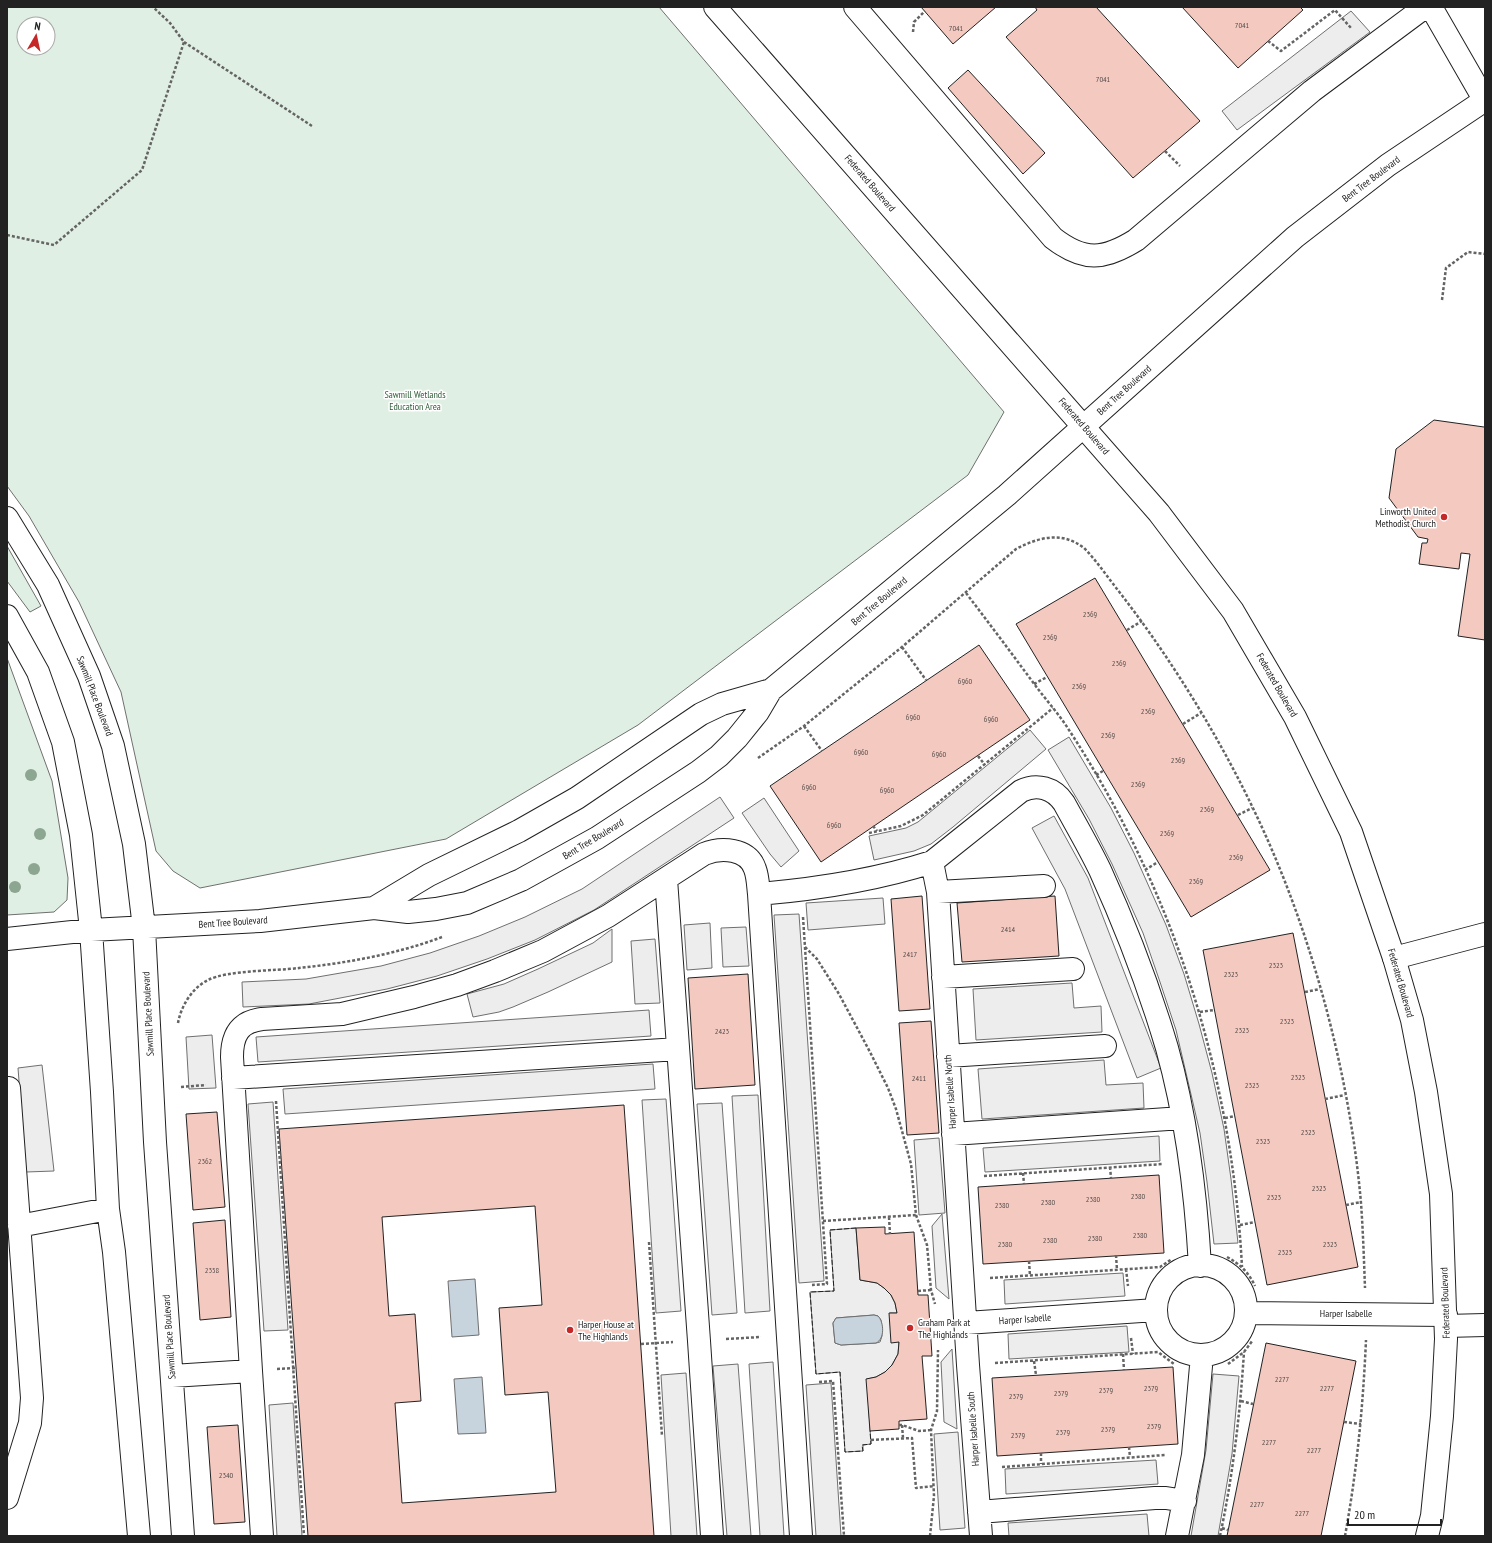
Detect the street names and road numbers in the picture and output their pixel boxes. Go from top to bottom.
street label: Federated Boulevard [842,152,898,214]
street label: Bent Tree Boulevard [1339,153,1403,205]
street label: Bent Tree Boulevard [1094,362,1154,418]
street label: Federated Boulevard [1056,395,1112,457]
street label: Bent Tree Boulevard [848,574,910,628]
street label: Federated Boulevard [1254,651,1300,719]
street label: Sawmill Place Boulevard [74,654,116,738]
street label: Bent Tree Boulevard [560,816,626,862]
street label: Bent Tree Boulevard [198,913,268,931]
street label: Federated Boulevard [1385,947,1417,1019]
street label: Sawmill Place Boulevard [139,971,157,1057]
street label: Harper Isabelle North [941,1054,959,1130]
street label: Federated Boulevard [1437,1267,1453,1339]
street label: Sawmill Place Boulevard [160,1294,178,1380]
street label: Harper Isabelle [1320,1307,1372,1320]
street label: Harper Isabelle [998,1311,1052,1327]
street label: Harper Isabelle South [964,1391,982,1467]

